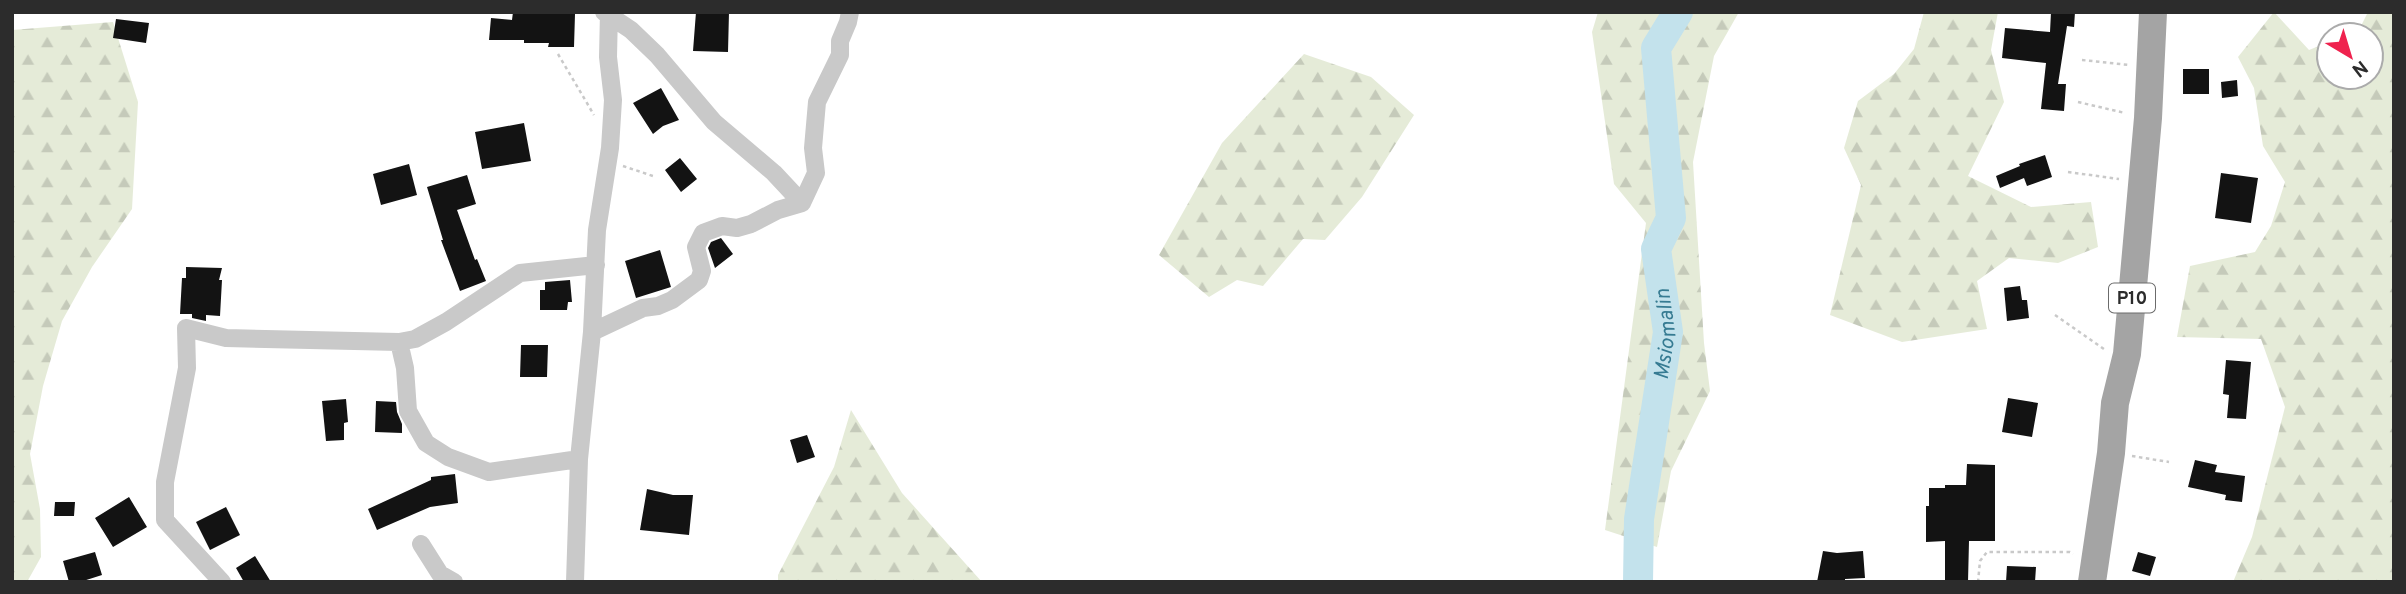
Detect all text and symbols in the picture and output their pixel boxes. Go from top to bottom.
north arrow [2315,21,2385,91]
text: N [2346,54,2372,81]
road number: P10 [2109,284,2155,312]
water label: Msiomalin [1649,286,1684,382]

